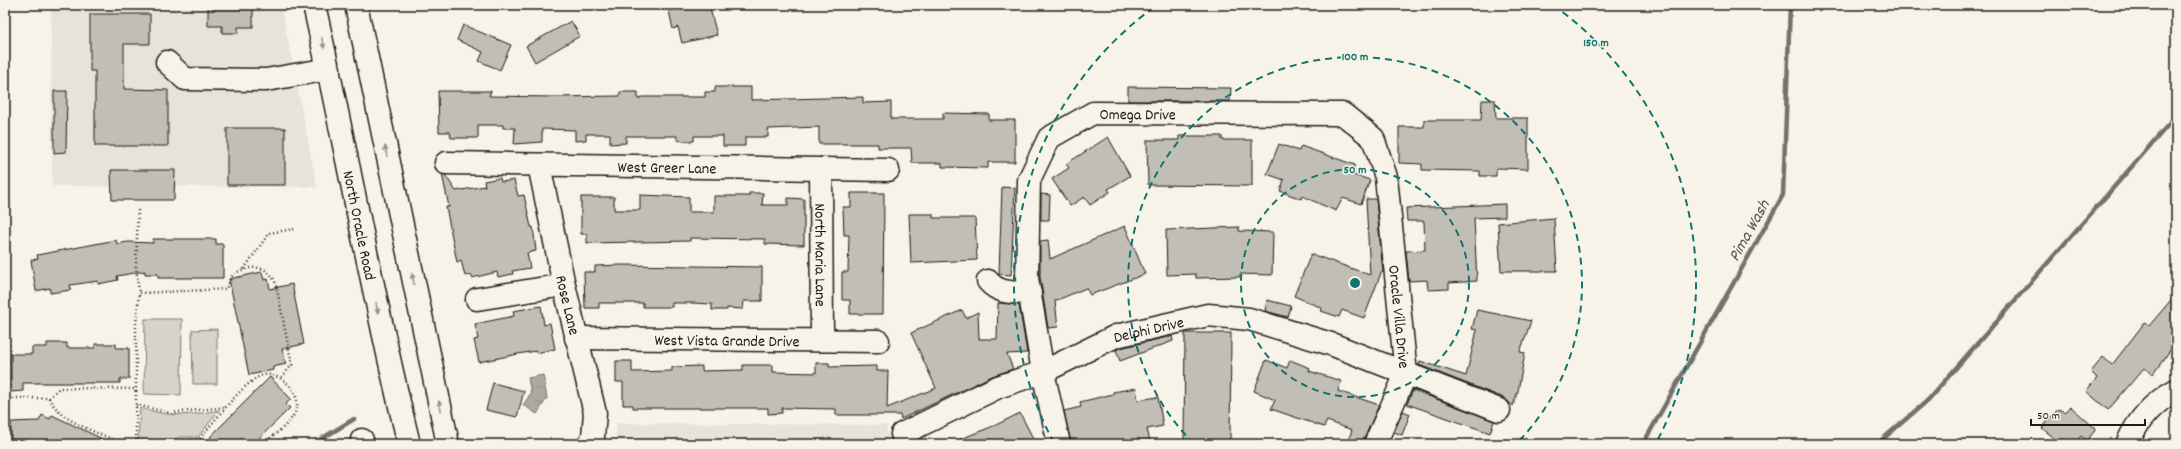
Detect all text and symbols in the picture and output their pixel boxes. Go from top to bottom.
text: 150 m [1583,35,1609,52]
one-way arrow [320,37,326,49]
text: 100 m [1342,49,1368,66]
street label: Omega Drive [1100,104,1176,127]
one-way arrow [383,145,389,158]
street label: West Greer Lane [617,157,717,181]
text: 50 m [1343,162,1367,179]
street label: North Oracle Road [336,169,381,283]
water label: Pima Wash [1724,195,1778,267]
street label: North Maria Lane [807,203,831,307]
street label: Oracle Villa Drive [1381,264,1414,370]
one-way arrow [410,272,416,285]
street label: Rose Lane [548,273,585,338]
centre of rings [1348,276,1362,290]
one-way arrow [374,301,380,314]
street label: Delphi Drive [1112,312,1186,350]
street label: West Vista Grande Drive [654,330,800,354]
one-way arrow [437,400,443,412]
scale bar [2031,401,2145,427]
text: 50 m [2037,408,2060,425]

